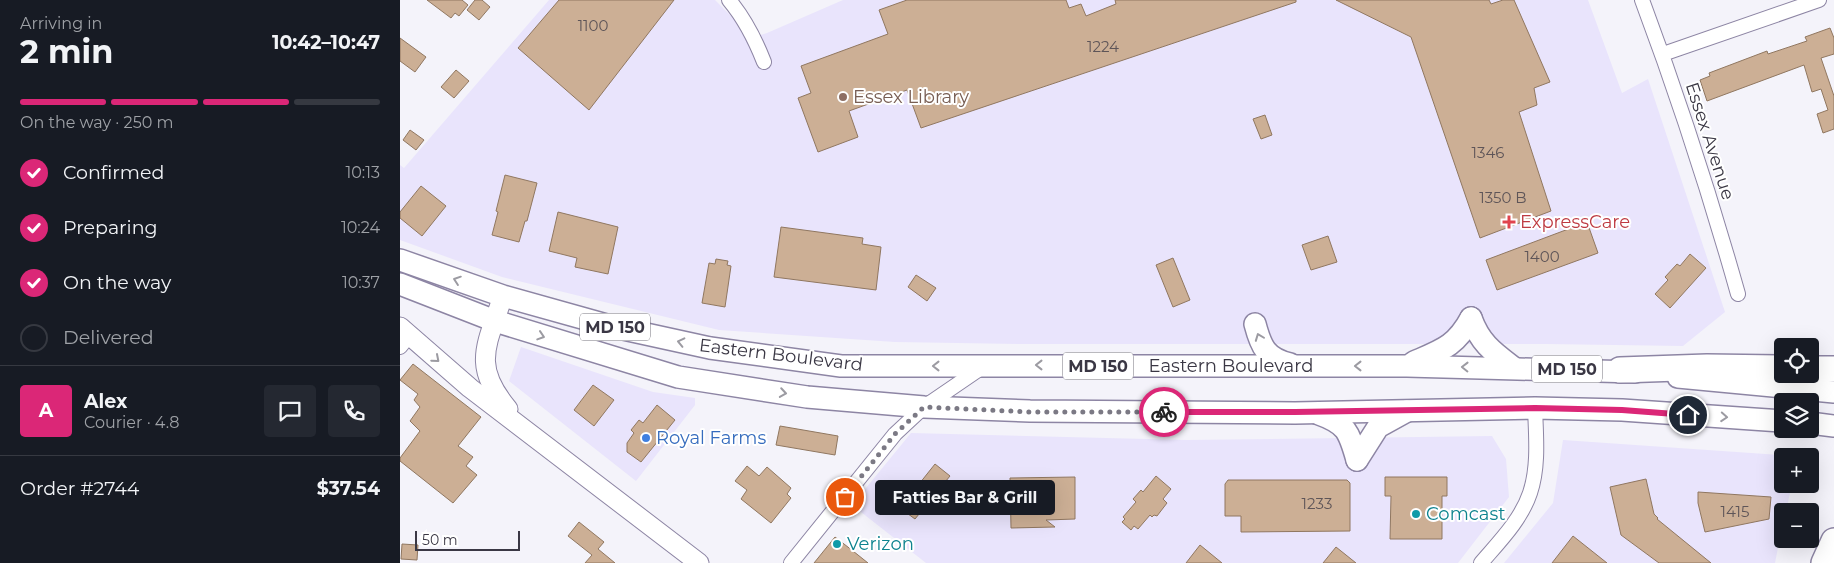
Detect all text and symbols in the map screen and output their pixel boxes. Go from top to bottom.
text: Arriving in [20,14,102,33]
house number: 1100 [578,16,608,35]
text: 10:42–10:47 [272,31,380,54]
text: 2 min [20,32,113,71]
house number: 1224 [1087,37,1119,56]
street label: Essex Avenue [1681,79,1739,203]
place label: Essex Library [853,86,969,108]
marker: Essex Library [837,91,849,103]
text: On the way · 250 m [20,113,173,132]
house number: 1346 [1472,143,1504,162]
icon: check [20,159,48,187]
text: Confirmed [63,161,164,184]
text: 10:13 [345,163,380,182]
house number: 1350 B [1479,188,1527,207]
place label: ExpressCare [1520,211,1630,233]
icon: check [20,214,48,242]
marker: ExpressCare [1502,215,1516,229]
text: Preparing [63,216,158,239]
text: 10:24 [341,218,380,237]
house number: 1400 [1524,247,1560,266]
icon: check [20,269,48,297]
text: On the way [63,271,171,294]
text: 10:37 [342,273,380,292]
one-way arrow [453,276,462,286]
road number: MD 150 [580,314,650,341]
text: Delivered [63,326,154,349]
one-way arrow [537,330,545,340]
one-way arrow [1255,333,1265,342]
street label: Eastern Boulevard [698,334,864,376]
one-way arrow [677,337,686,348]
map controls [1774,338,1819,548]
button: locate [1774,338,1819,383]
road number: MD 150 [1063,352,1133,380]
one-way arrow [431,353,440,362]
street label: Eastern Boulevard [1149,355,1313,377]
road number: MD 150 [1532,356,1602,382]
one-way arrow [1035,360,1042,370]
one-way arrow [932,361,940,371]
one-way arrow [1354,361,1362,371]
one-way arrow [1461,362,1468,372]
button: chat [264,385,316,437]
button: phone [328,385,380,437]
courier [1139,387,1189,437]
one-way arrow [779,388,788,398]
text: Alex [84,390,127,413]
button: layers [1774,393,1819,438]
pin [1667,394,1709,436]
icon: bike [1150,398,1178,426]
text: A [39,399,53,422]
icon: home [1674,401,1702,429]
one-way arrow [1721,412,1729,423]
text: Courier · 4.8 [84,413,180,432]
place label: Royal Farms [656,427,766,449]
marker: Royal Farms [640,432,652,444]
button: + [1774,448,1819,493]
pin [824,476,866,518]
text: Order #2744 [20,477,139,500]
text: $37.54 [317,477,380,500]
callout: Fatties Bar & Grill [875,480,1055,514]
icon: bag [831,483,859,511]
text: Fatties Bar & Grill [893,488,1037,507]
house number: 1233 [1302,494,1332,513]
house number: 1415 [1721,502,1749,521]
place label: Comcast [1426,503,1506,525]
button: − [1774,503,1819,548]
marker: Comcast [1410,508,1422,520]
scale bar [415,528,520,551]
text: 50 m [422,531,458,549]
place label: Verizon [847,533,914,555]
marker: Verizon [831,538,843,550]

